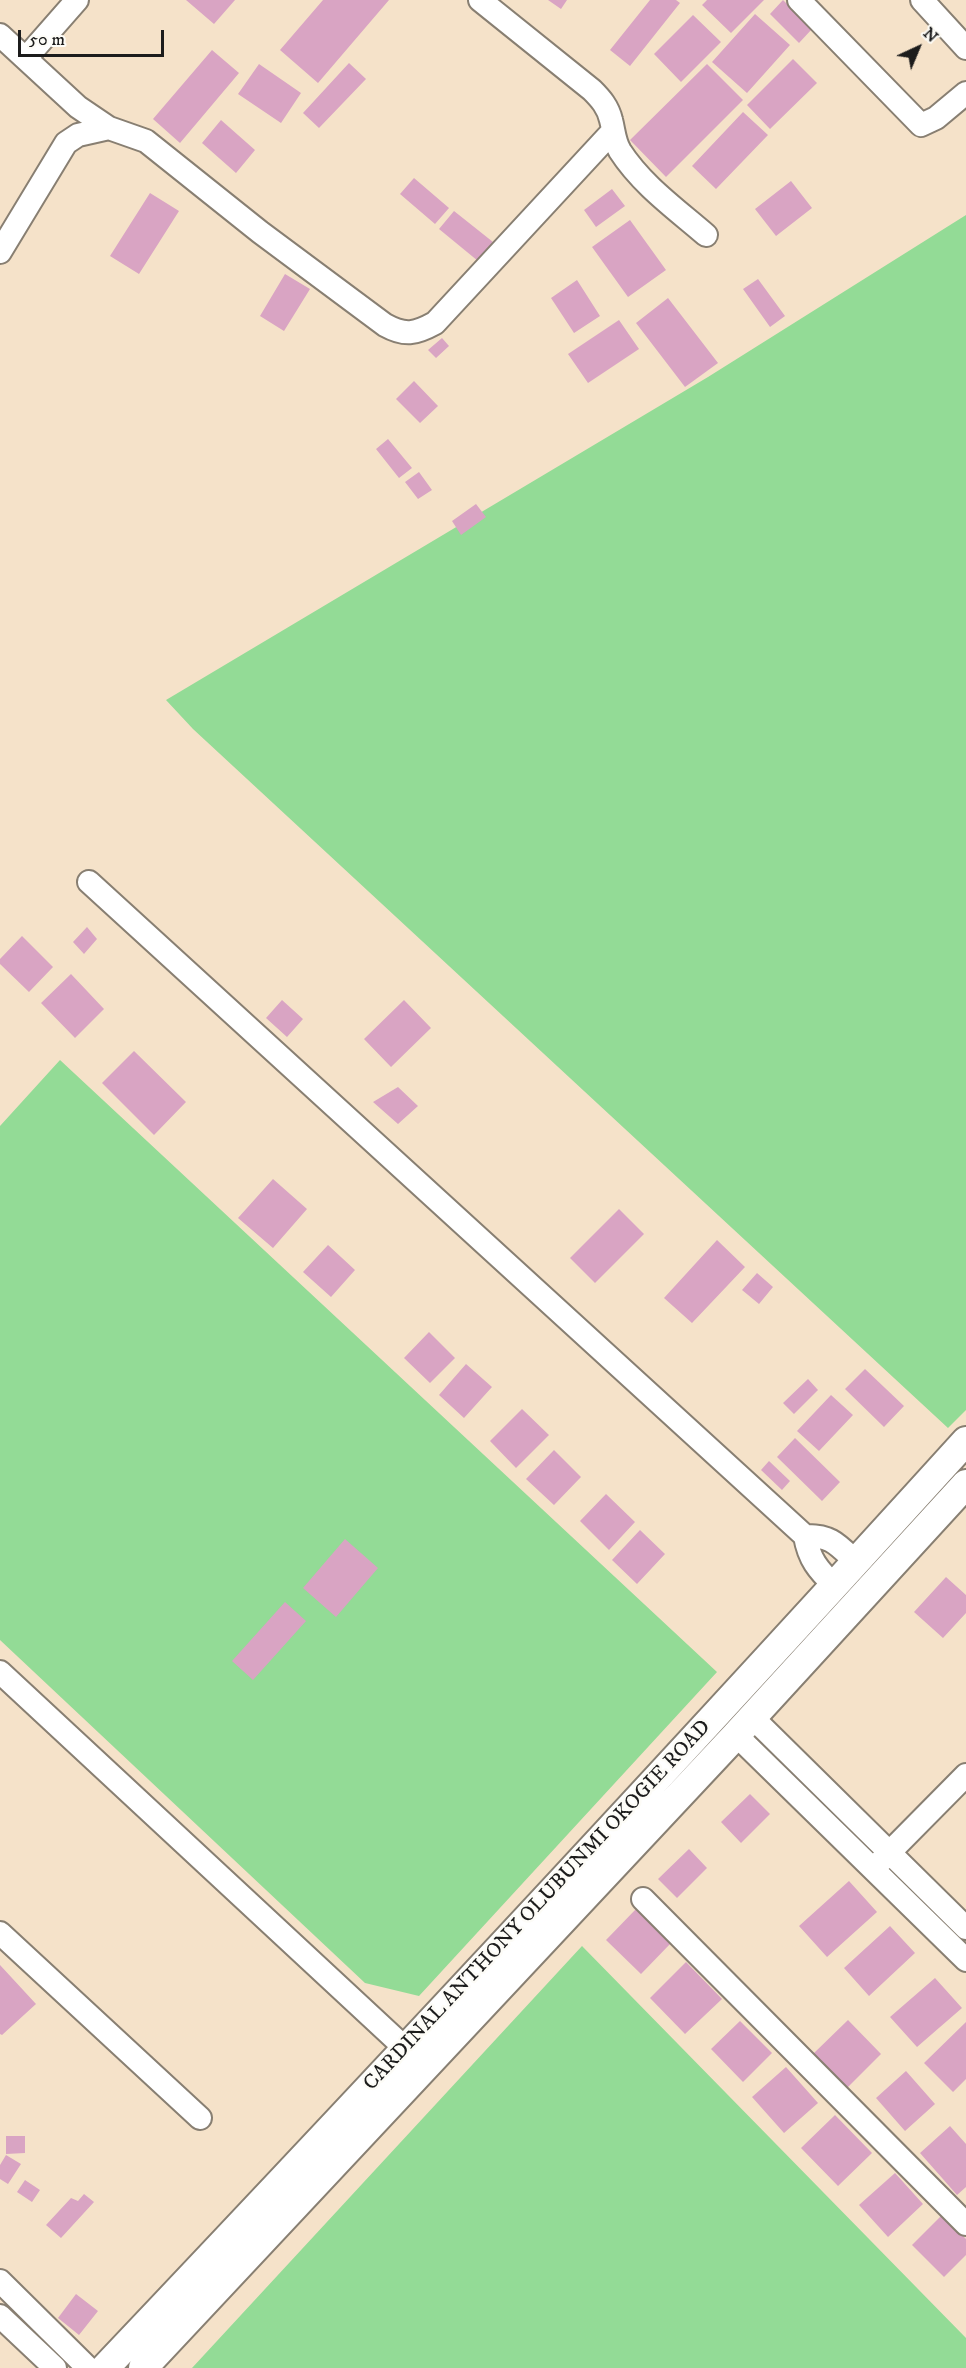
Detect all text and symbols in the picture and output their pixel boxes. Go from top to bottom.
scale bar [21,18,166,56]
north arrow [888,18,948,78]
text: N [919,23,942,47]
text: 50 m [29,29,65,51]
street label: CARDINAL ANTHONY OLUBUNMI OKOGIE ROAD [359,1715,717,2097]

